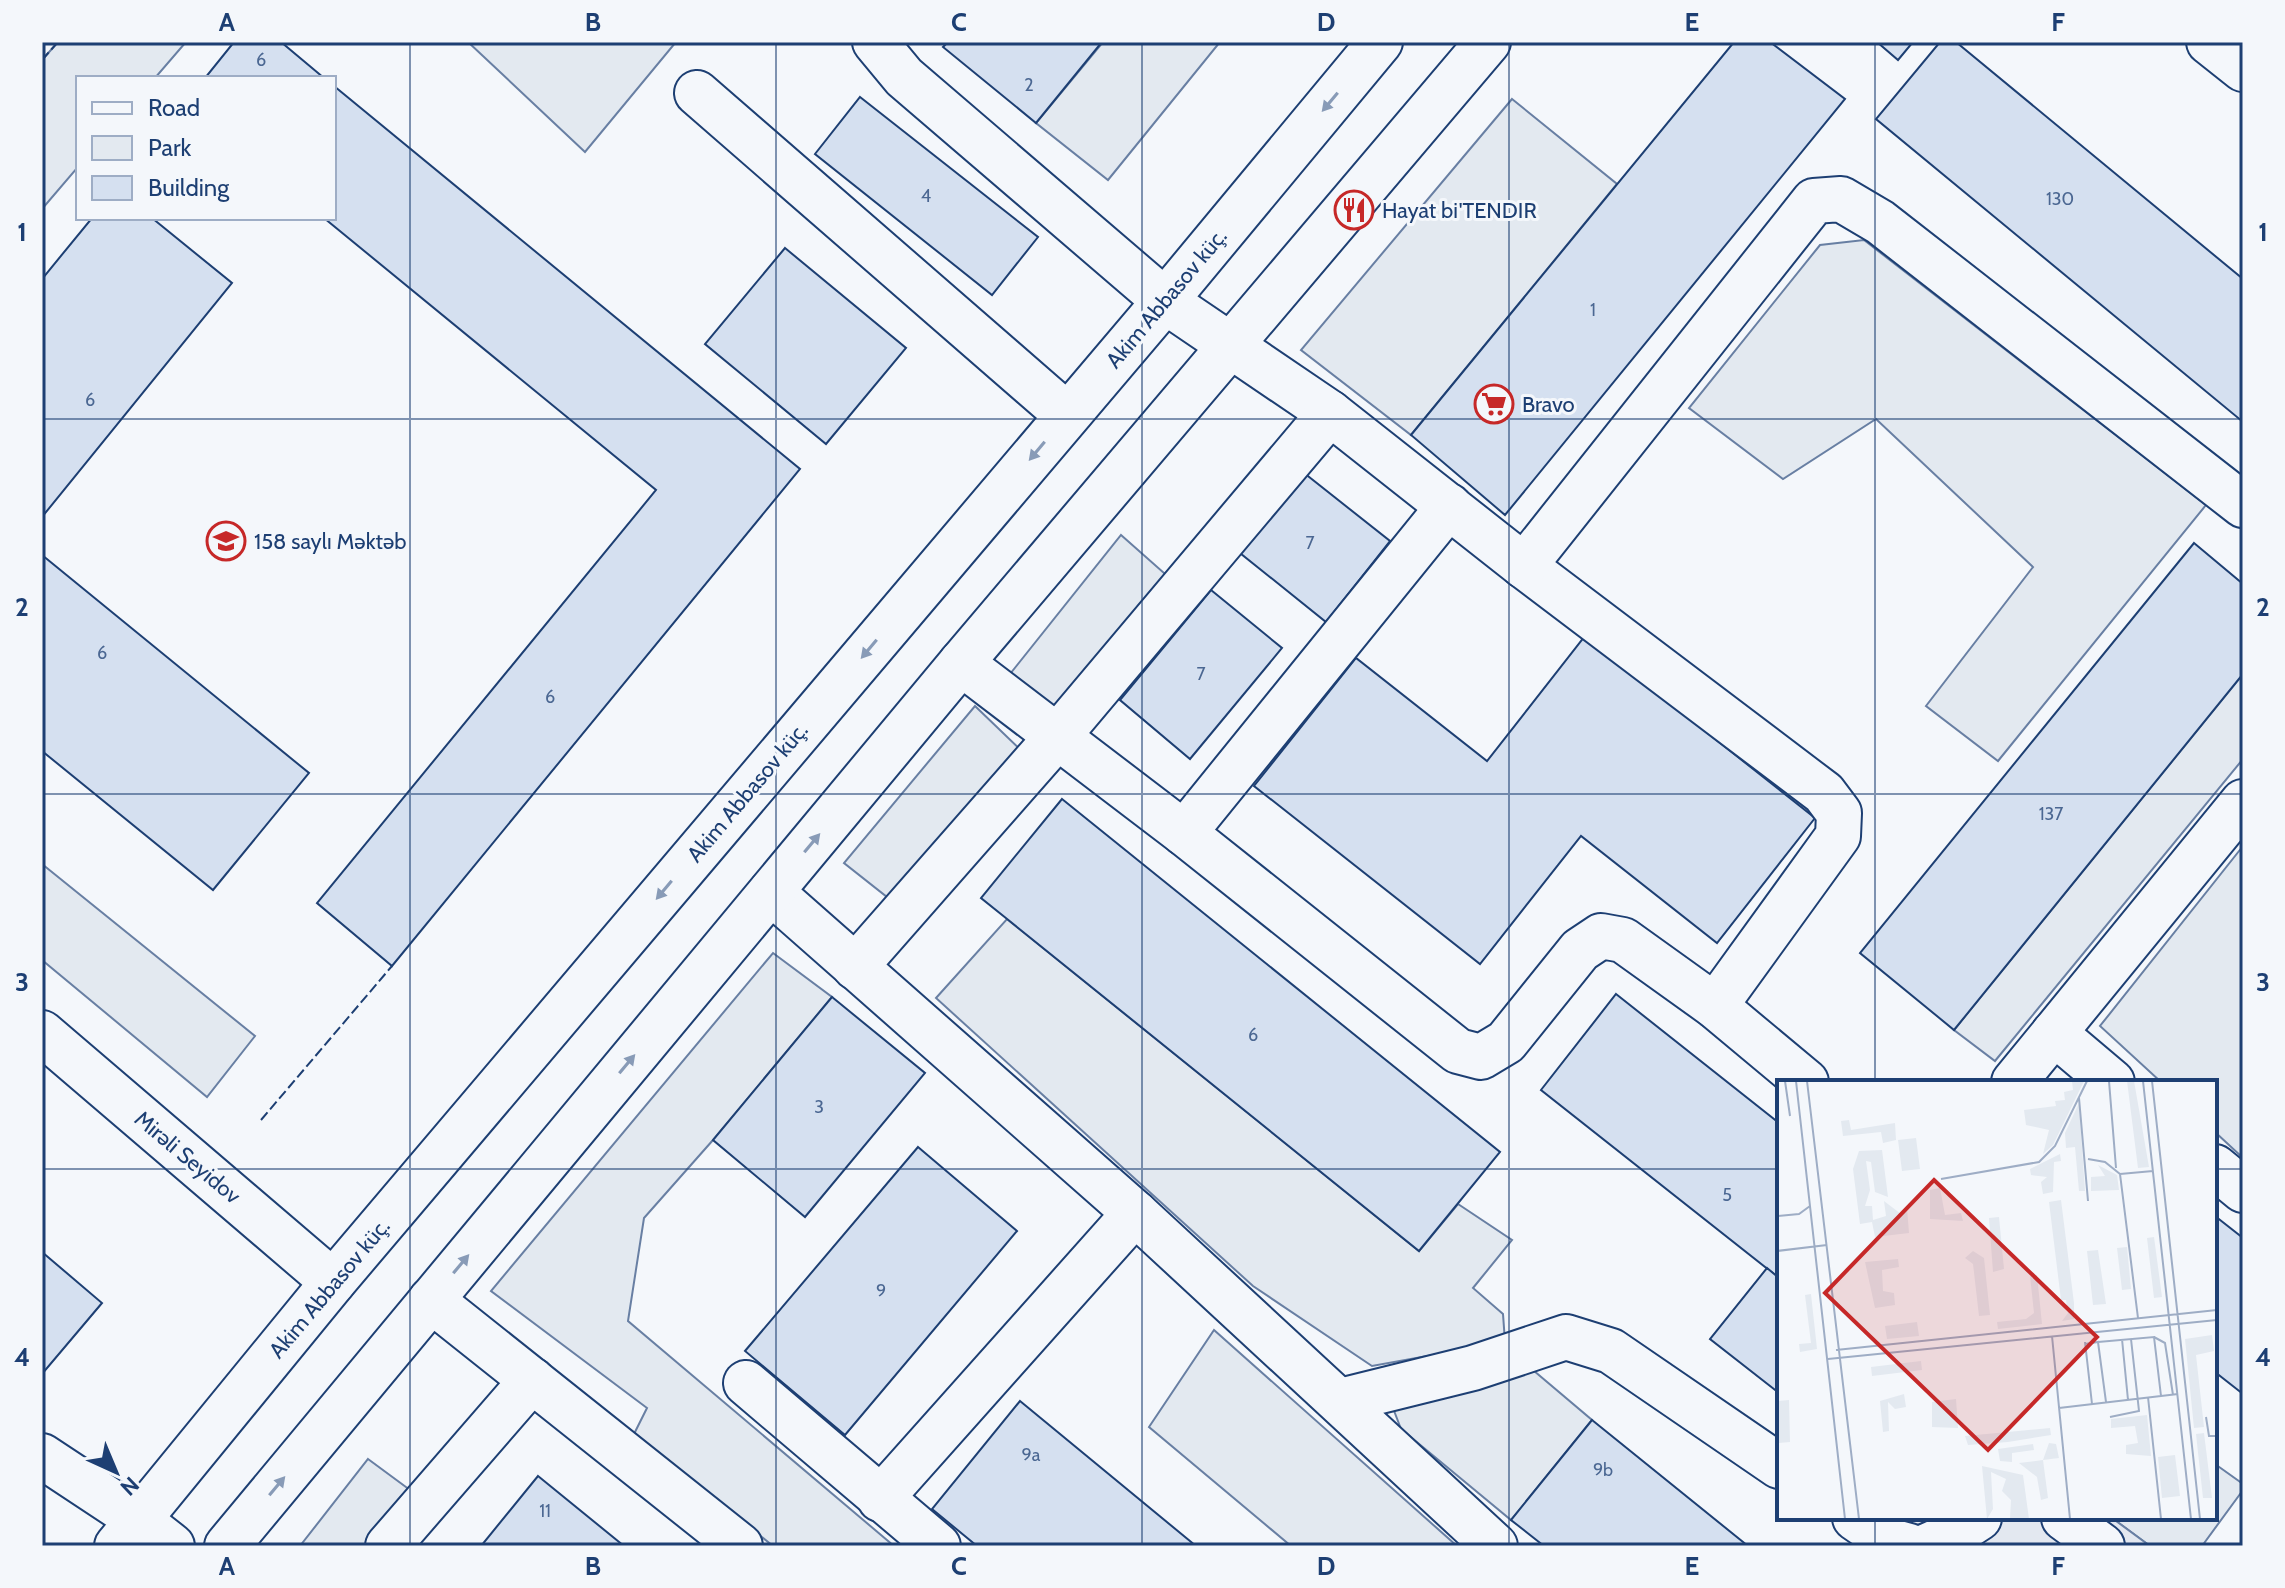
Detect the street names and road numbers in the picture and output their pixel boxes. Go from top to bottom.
street label: Akim Abbasov küç. [1100,223,1233,373]
street label: Akim Abbasov küç. [681,717,814,867]
street label: Mirəli Seyidov [129,1105,246,1210]
street label: Akim Abbasov küç. [263,1213,396,1363]

